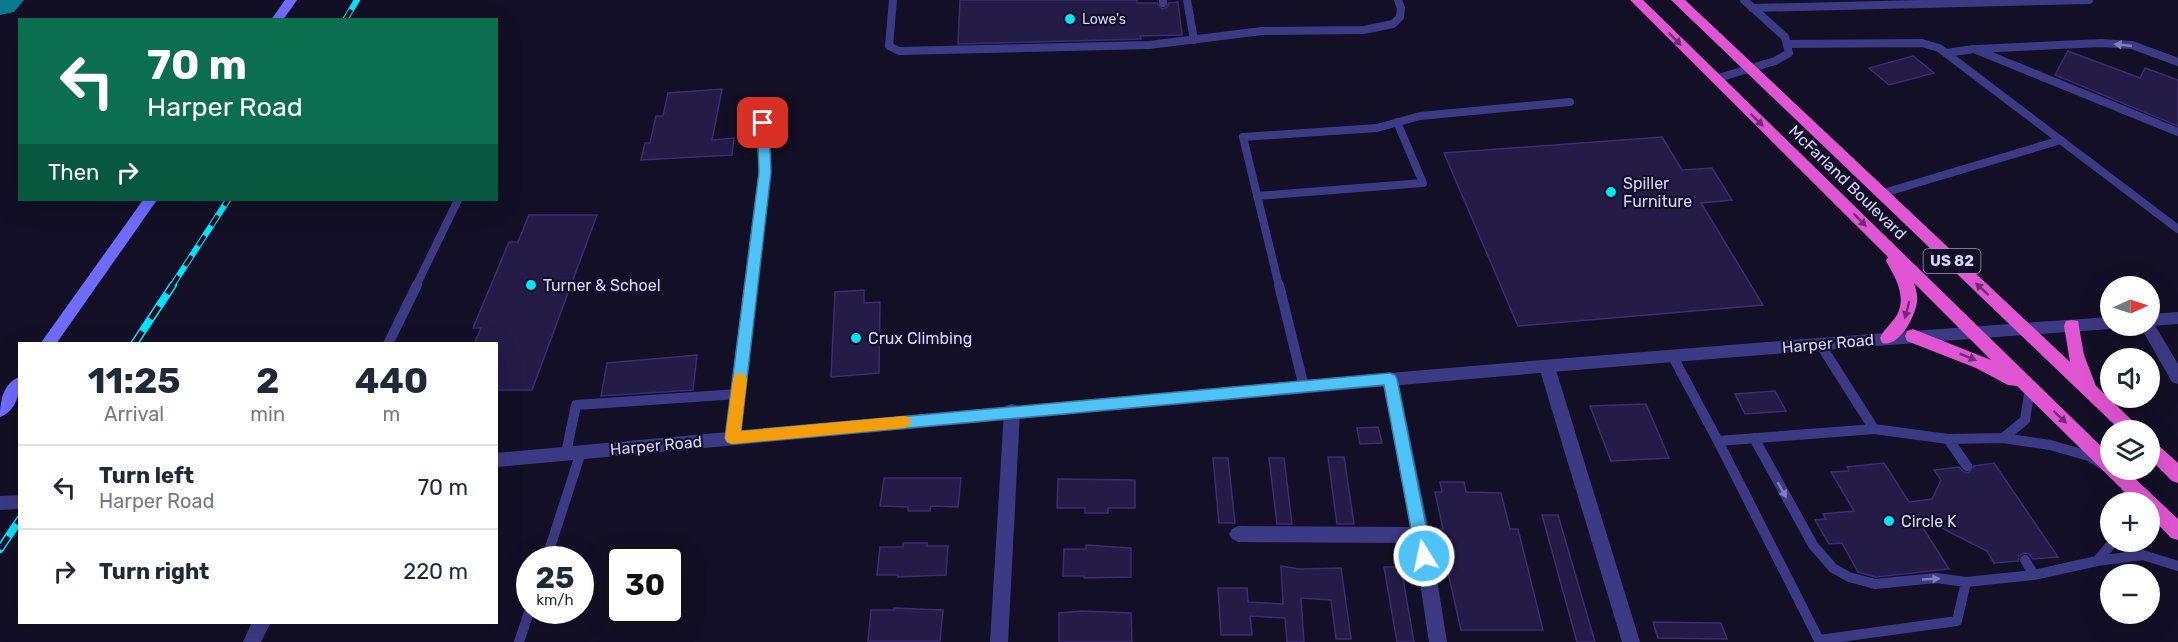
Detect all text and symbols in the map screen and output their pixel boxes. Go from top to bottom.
place label: Lowe's [1082,11,1126,28]
marker: Lowe's [1063,12,1077,26]
one-way arrow [1668,32,1682,46]
text: 70 m [147,40,247,90]
one-way arrow [2113,40,2132,50]
icon: left [48,42,126,120]
text: Harper Road [147,91,303,123]
pin [737,97,788,148]
icon: arrive [746,106,779,139]
one-way arrow [1749,112,1763,126]
street label: McFarland Boulevard [1785,121,1910,243]
icon: right [111,156,144,189]
text: Then [48,159,99,186]
place label: Spiller Furniture [1623,174,1692,211]
marker: Spiller Furniture [1604,185,1618,199]
one-way arrow [1852,213,1867,227]
road number: US 82 [1924,249,1980,273]
place label: Turner & Schoel [543,276,661,295]
north arrow [2100,276,2160,336]
map controls [2100,276,2160,624]
marker: Turner & Schoel [524,278,538,292]
one-way arrow [1974,282,1989,296]
one-way arrow [1902,301,1911,319]
place label: Crux Climbing [868,329,972,348]
street label: Harper Road [1781,330,1875,357]
marker: Crux Climbing [849,331,863,345]
button: sound [2100,348,2160,408]
one-way arrow [1959,353,1977,362]
text: 11:25 [88,359,181,402]
text: 2 [256,359,279,402]
text: 440 [355,359,428,402]
text: Arrival [104,402,164,426]
text: min [250,402,285,426]
text: m [383,402,400,426]
one-way arrow [2052,409,2066,423]
button: layers [2100,420,2160,480]
street label: Harper Road [609,432,703,459]
text: Turn left [99,462,194,489]
icon: left [48,471,81,504]
text: 70 m [418,474,468,501]
one-way arrow [1777,481,1787,498]
text: Harper Road [99,489,214,513]
button: + [2100,492,2160,552]
place label: Circle K [1901,512,1957,531]
marker: Circle K [1882,514,1896,528]
position arrow [1392,524,1456,588]
speed limit sign: 30 [606,546,684,624]
icon: right [48,555,81,588]
text: Turn right [99,558,209,585]
text: 220 m [403,558,468,585]
text: 25 [536,560,574,596]
button: − [2100,564,2160,624]
one-way arrow [1921,575,1940,584]
text: km/h [536,591,574,609]

